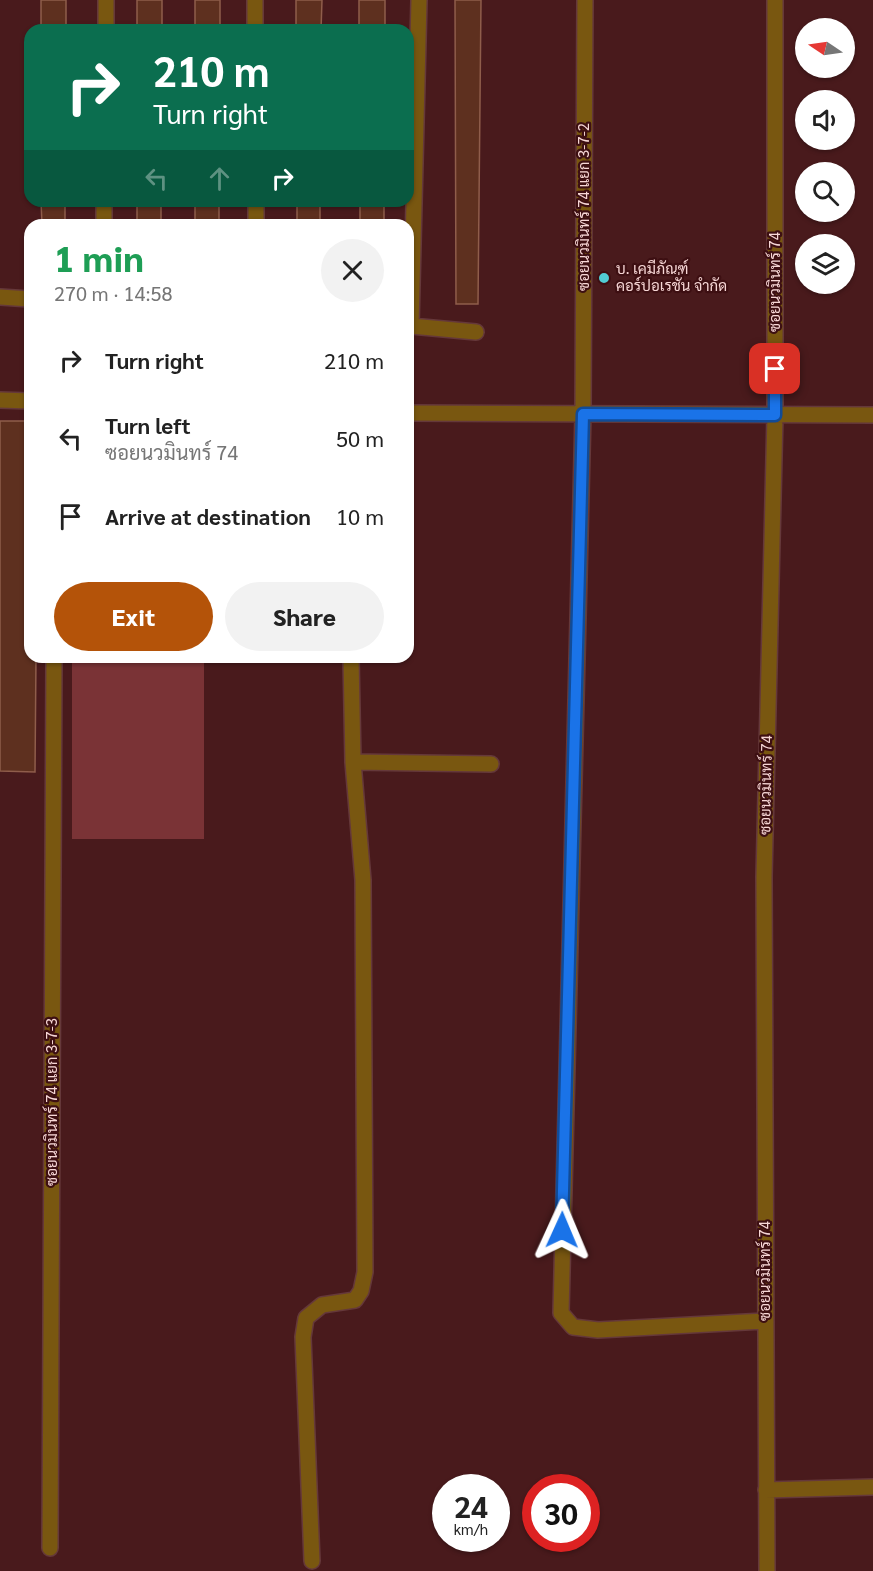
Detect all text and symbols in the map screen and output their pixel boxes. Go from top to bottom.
north arrow [795,18,855,78]
map controls [795,18,855,294]
text: 210 m [153,42,270,97]
icon: right [54,48,132,126]
button: sound [795,90,855,150]
text: Turn right [153,95,268,130]
street label: ซอยนวมินทร์ 74 แยก 3-7-2 [573,123,592,291]
icon: left [140,162,173,195]
icon: ahead [203,162,236,195]
icon: right [266,162,299,195]
button: search [795,162,855,222]
street label: ซอยนวมินทร์ 74 [764,232,783,332]
text: 1 min [54,234,144,280]
button: layers [795,234,855,294]
button: close [321,239,384,302]
place label: บ. เคมีภัณฑ์ คอร์ปอเรชั่น จำกัด [616,258,727,294]
marker: บ. เคมีภัณฑ์ คอร์ปอเรชั่น จำกัด [597,271,611,285]
text: 270 m · 14:58 [54,280,172,306]
pin [749,343,800,394]
icon: right [54,344,87,377]
text: Turn right [105,346,204,374]
text: 210 m [324,346,384,374]
icon: arrive [758,352,791,385]
text: Turn left [105,411,191,439]
icon: left [54,422,87,455]
text: 50 m [336,424,384,452]
text: ซอยนวมินทร์ 74 [105,439,238,465]
icon: arrive [54,500,87,533]
text: Arrive at destination [105,502,311,530]
text: 10 m [336,502,384,530]
button: Exit [54,582,213,651]
button: Share [225,582,384,651]
street label: ซอยนวมินทร์ 74 [754,735,775,835]
street label: ซอยนวมินทร์ 74 แยก 3-7-3 [41,1018,60,1186]
position arrow [530,1198,594,1262]
street label: ซอยนวมินทร์ 74 [754,1221,773,1321]
speed limit sign: 30 [522,1474,600,1552]
text: 24 [454,1486,488,1525]
text: km/h [454,1519,488,1538]

